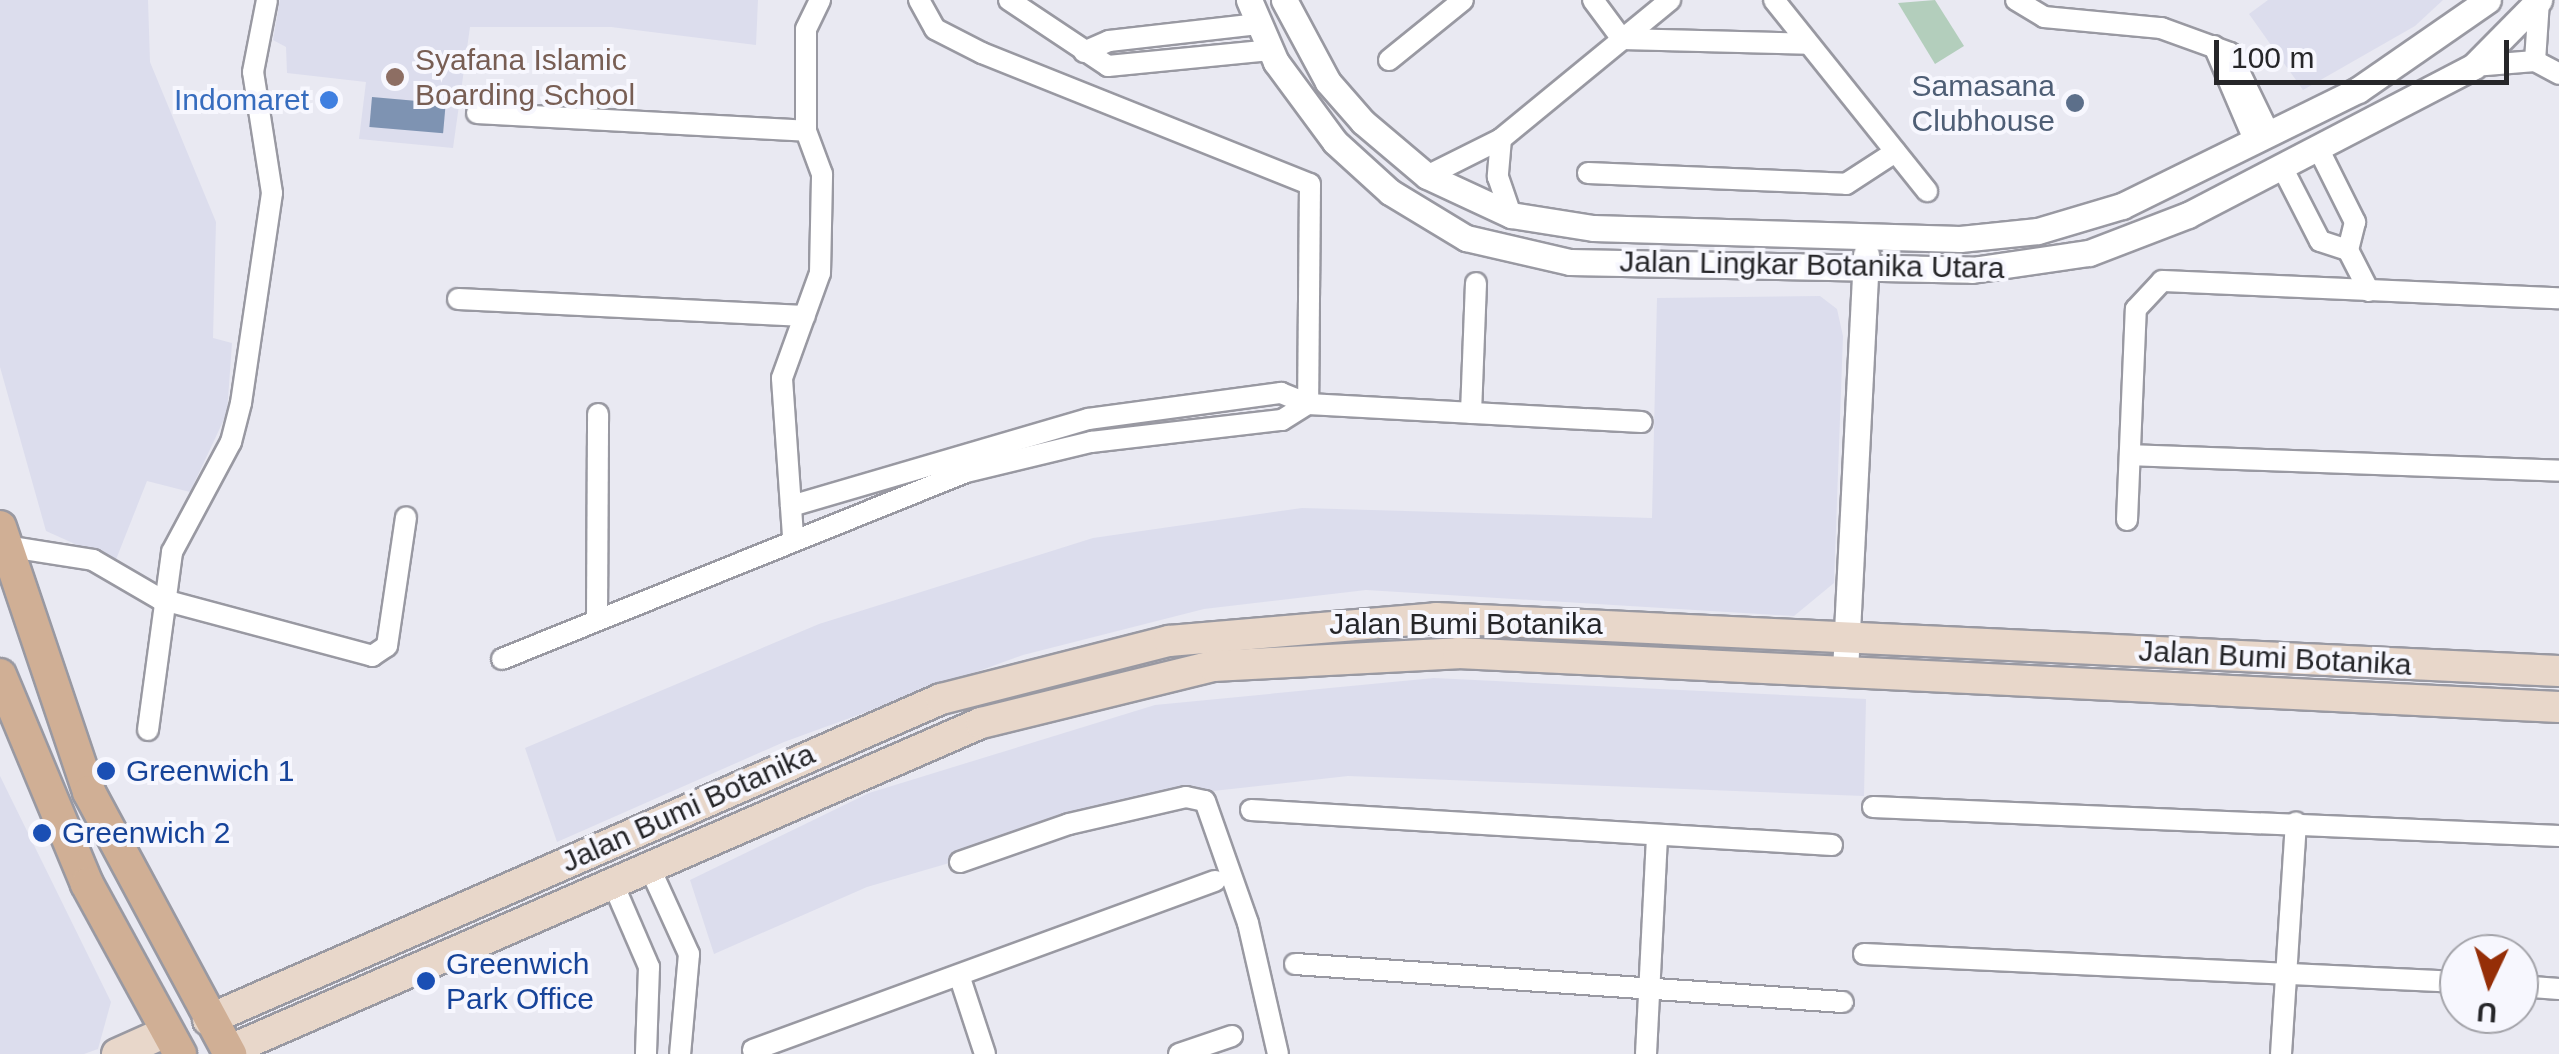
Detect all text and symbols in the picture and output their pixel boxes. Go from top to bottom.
scale bar [2219,20,2514,82]
text: 100 m [2231,41,2314,74]
place label: Syafana Islamic Boarding School [415,42,635,112]
marker: Syafana Islamic Boarding School [384,66,406,88]
place label: Samasana Clubhouse [1912,68,2055,138]
place label: Indomaret [174,82,309,118]
marker: Indomaret [318,89,340,111]
marker: Samasana Clubhouse [2064,92,2086,114]
street label: Jalan Lingkar Botanika Utara [1619,244,2005,286]
street label: Jalan Bumi Botanika [1329,606,1603,642]
street label: Jalan Bumi Botanika [2138,633,2412,683]
street label: Jalan Bumi Botanika [556,736,820,880]
place label: Greenwich 1 [126,753,294,789]
marker: Greenwich 1 [95,760,117,782]
place label: Greenwich 2 [62,815,230,851]
marker: Greenwich 2 [31,822,53,844]
north arrow [2439,934,2539,1034]
place label: Greenwich Park Office [446,946,594,1016]
marker: Greenwich Park Office [415,970,437,992]
text: U [2476,996,2498,1029]

